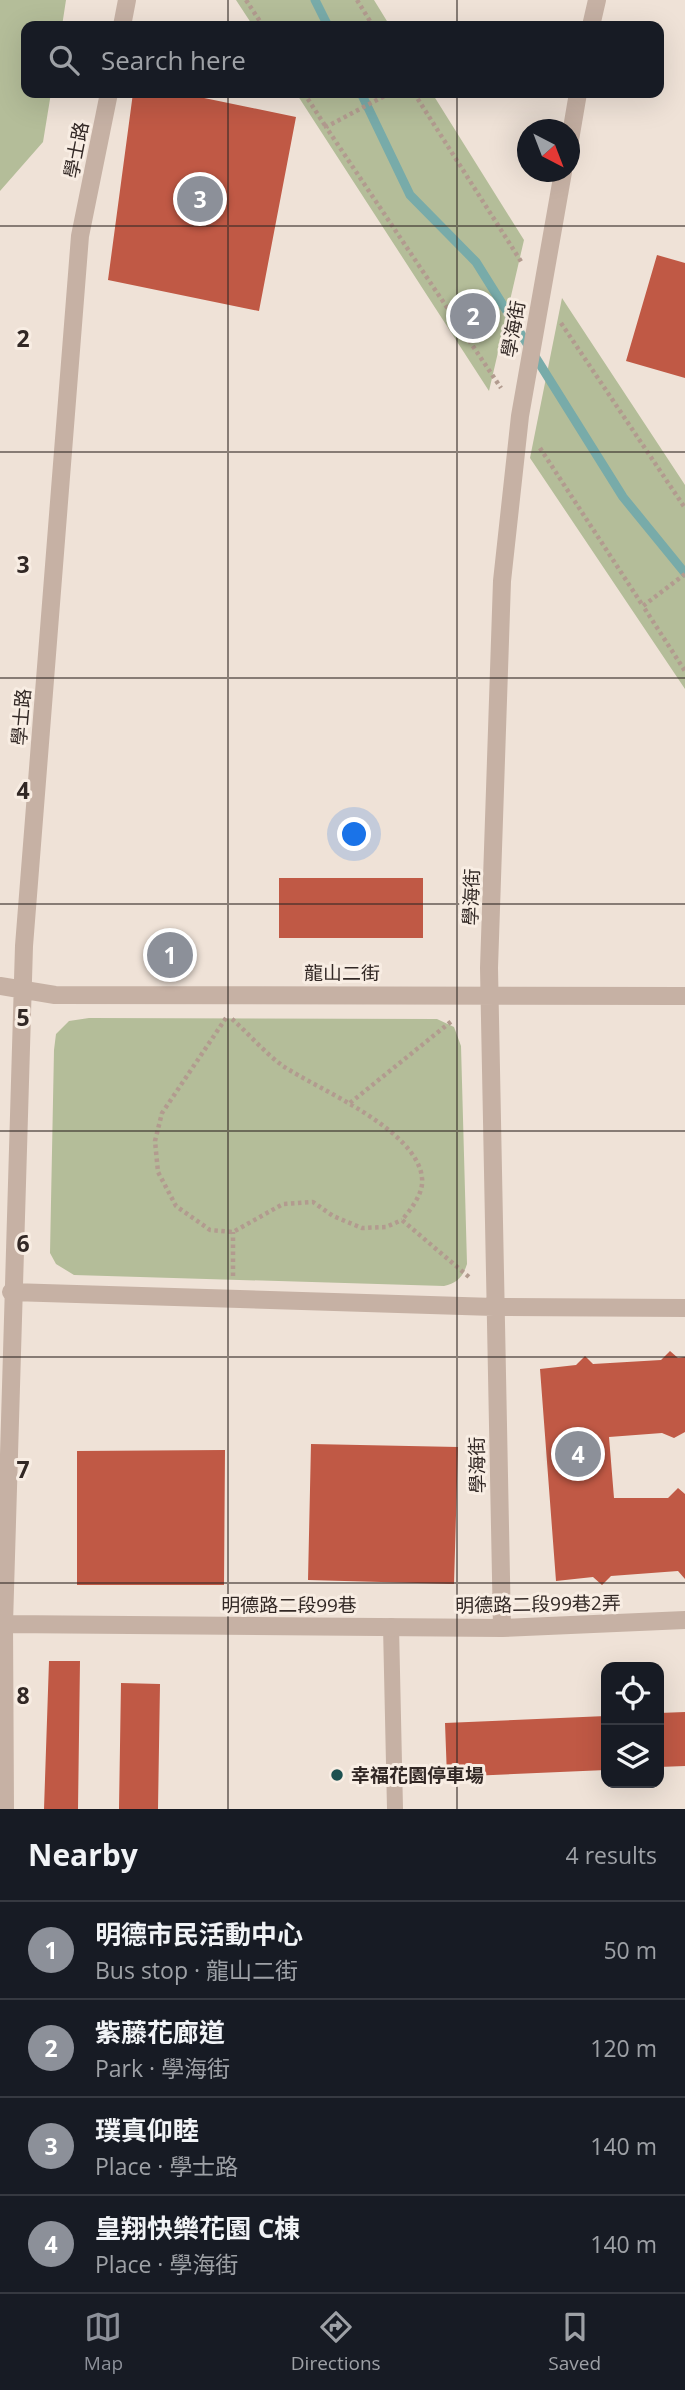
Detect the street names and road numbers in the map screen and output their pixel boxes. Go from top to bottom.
street label: 學士路 [58,120,94,180]
street label: 學海街 [495,299,531,359]
street label: 學士路 [6,687,36,747]
street label: 學海街 [457,868,485,926]
street label: 龍山二街 [304,960,380,986]
street label: 學海街 [464,1436,490,1494]
street label: 明德路二段99巷2弄 [455,1590,621,1618]
street label: 明德路二段99巷 [221,1592,357,1618]

